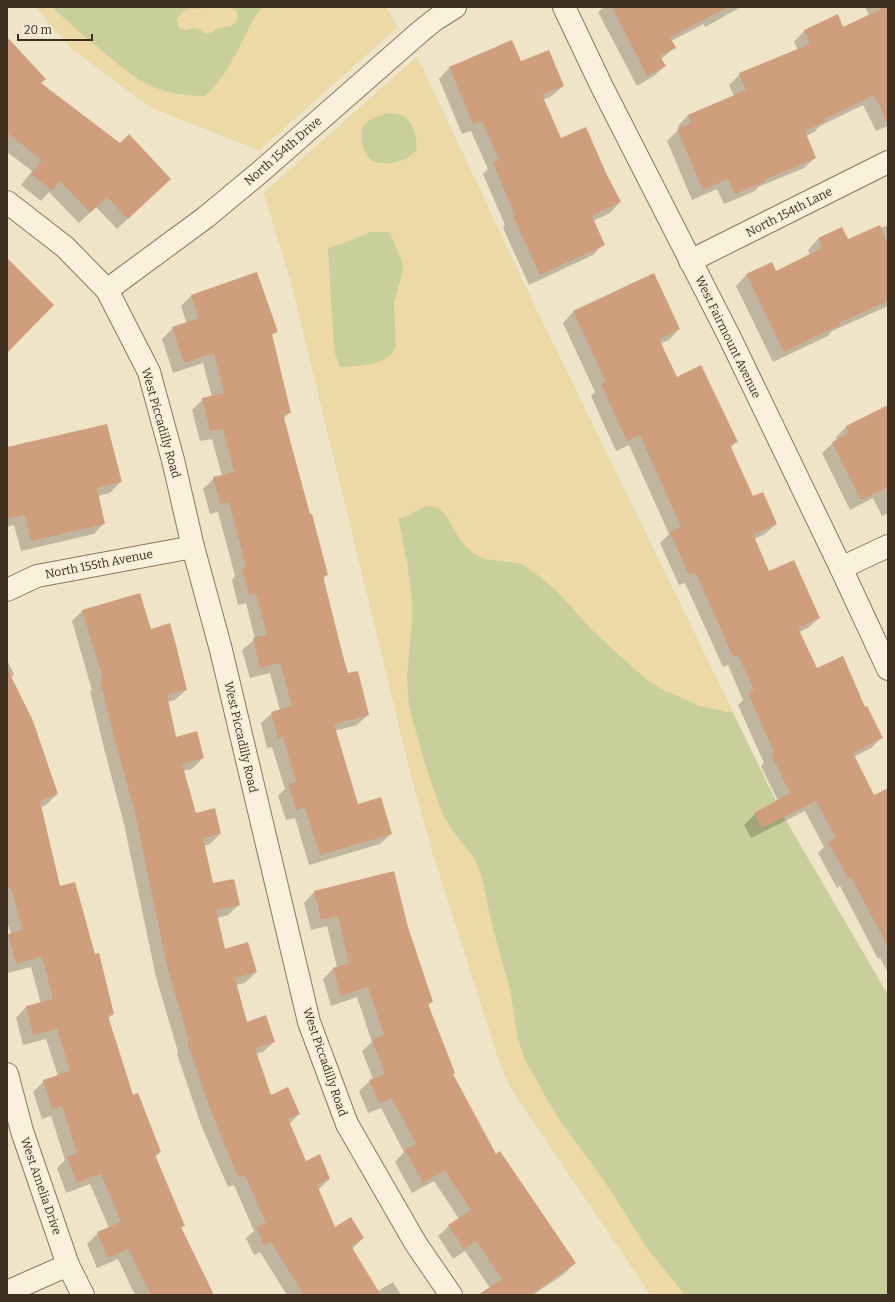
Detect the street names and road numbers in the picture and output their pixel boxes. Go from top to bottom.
street label: North 154th Drive [242,114,324,188]
street label: North 154th Lane [743,184,835,240]
street label: West Fairmount Avenue [692,274,764,400]
street label: West Piccadilly Road [139,366,183,480]
street label: North 155th Avenue [44,547,154,581]
street label: West Piccadilly Road [221,680,261,794]
street label: West Piccadilly Road [300,1006,350,1118]
street label: West Amelia Drive [18,1135,64,1237]

